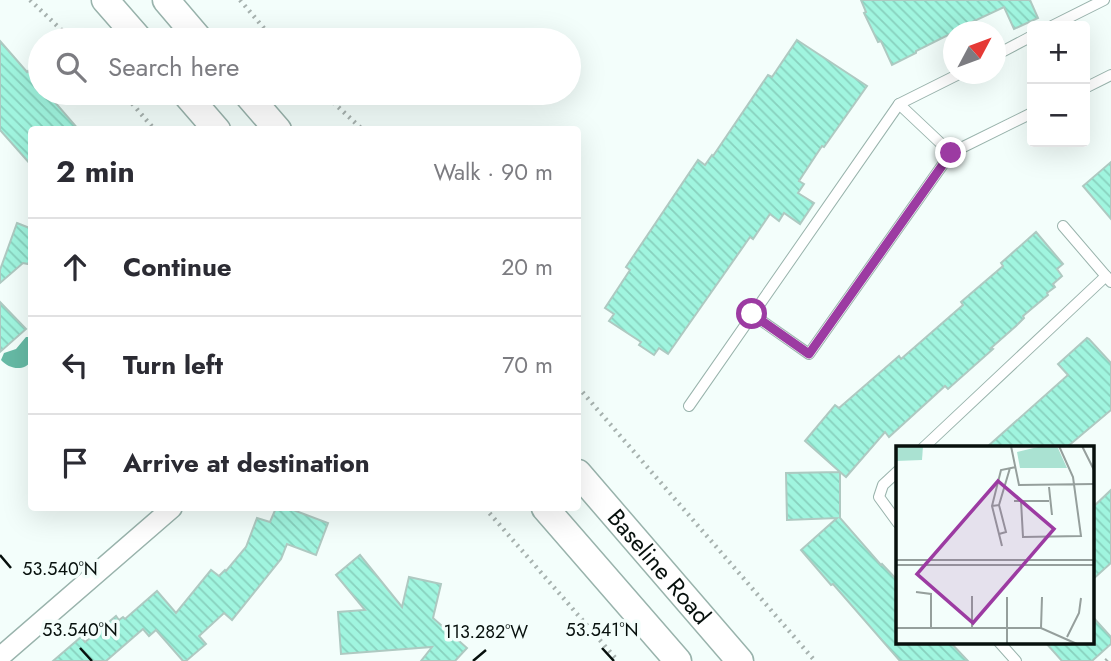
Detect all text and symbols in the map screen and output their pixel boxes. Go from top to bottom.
north arrow [943,21,1006,84]
map controls [1027,21,1090,147]
button: + [1027,21,1090,84]
search box [28,28,581,105]
icon: search [52,48,90,86]
text: Search here [108,48,240,86]
button: − [1027,84,1090,147]
route end [935,137,966,168]
text: 2 min [56,150,135,193]
text: Walk · 90 m [433,155,553,189]
icon: ahead [56,248,94,286]
text: Continue [123,248,232,286]
text: 20 m [501,250,553,284]
route start [736,298,767,329]
icon: left [56,346,94,384]
text: Turn left [123,346,223,384]
text: 70 m [502,348,553,382]
icon: arrive [56,444,94,482]
text: Arrive at destination [123,444,370,482]
inset map [896,446,1094,644]
street label: Baseline Road [599,501,719,632]
text: 53.540°N [22,556,98,582]
text: 53.540°N [42,617,118,643]
text: 53.541°N [566,617,638,643]
text: 113.282°W [444,619,528,645]

